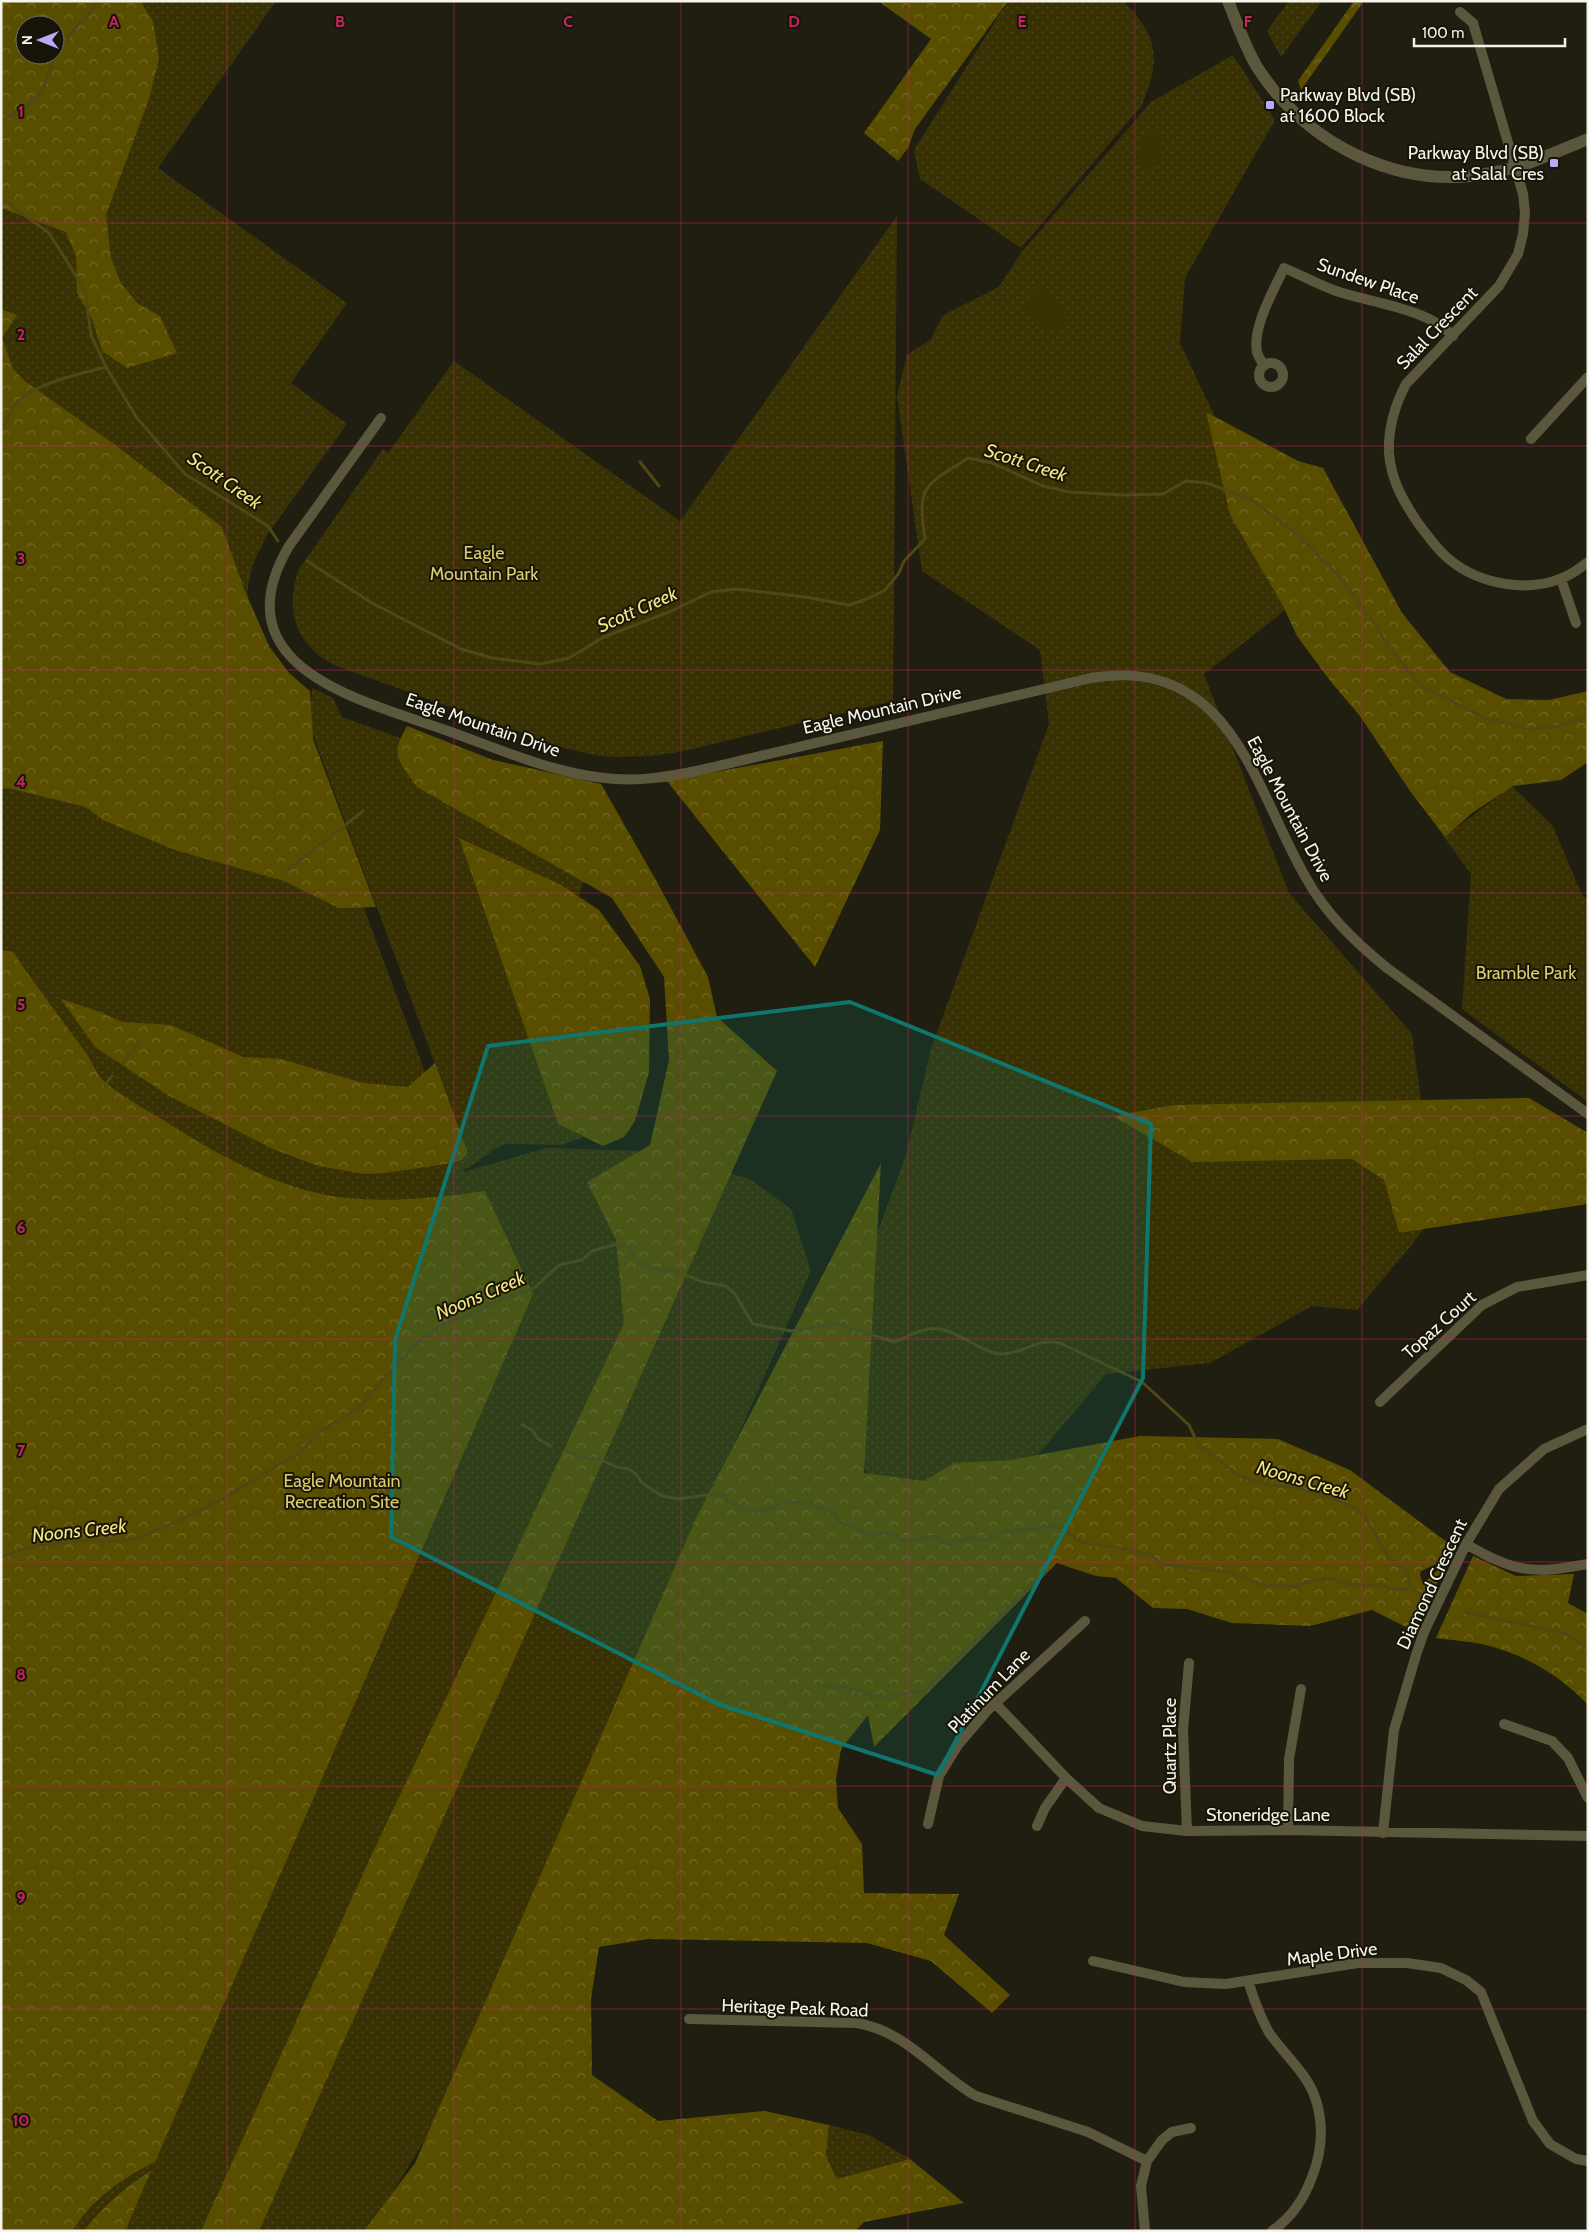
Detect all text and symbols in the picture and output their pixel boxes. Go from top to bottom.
text: A [109,12,119,31]
text: B [335,12,345,31]
text: C [563,12,573,31]
text: D [788,12,800,31]
text: E [1017,12,1027,31]
text: F [1244,12,1253,31]
north arrow [15,15,65,65]
scale bar [1414,15,1565,47]
text: 100 m [1422,24,1464,42]
text: N [18,35,36,45]
place label: Parkway Blvd (SB) at 1600 Block [1280,84,1416,127]
marker: Parkway Blvd (SB) at 1600 Block [1264,99,1276,111]
text: 1 [18,102,24,121]
place label: Parkway Blvd (SB) at Salal Cres [1408,142,1544,185]
marker: Parkway Blvd (SB) at Salal Cres [1548,157,1560,169]
street label: Sundew Place [1314,253,1422,309]
street label: Salal Crescent [1392,282,1482,374]
text: 2 [17,325,25,344]
water label: Scott Creek [982,438,1071,487]
water label: Scott Creek [183,447,267,515]
park label: Eagle Mountain Park [430,542,539,585]
text: 3 [17,549,25,568]
water label: Scott Creek [594,581,682,637]
street label: Eagle Mountain Drive [801,681,963,739]
street label: Eagle Mountain Drive [403,688,563,762]
street label: Eagle Mountain Drive [1242,732,1338,886]
text: 4 [16,772,26,791]
park label: Bramble Park [1476,962,1577,984]
text: 5 [17,995,25,1014]
text: 6 [17,1218,26,1237]
water label: Noons Creek [432,1266,529,1325]
street label: Topaz Court [1398,1286,1480,1364]
text: 7 [17,1441,26,1460]
water label: Noons Creek [1254,1455,1352,1504]
park label: Eagle Mountain Recreation Site [283,1470,401,1513]
water label: Noons Creek [31,1514,128,1547]
street label: Diamond Crescent [1392,1515,1472,1653]
street label: Platinum Lane [943,1644,1035,1738]
text: 8 [16,1665,26,1684]
street label: Quartz Place [1159,1698,1181,1794]
street label: Stoneridge Lane [1206,1804,1330,1826]
text: 9 [17,1888,26,1907]
street label: Maple Drive [1286,1938,1378,1970]
street label: Heritage Peak Road [721,1994,869,2022]
text: 10 [12,2111,30,2130]

